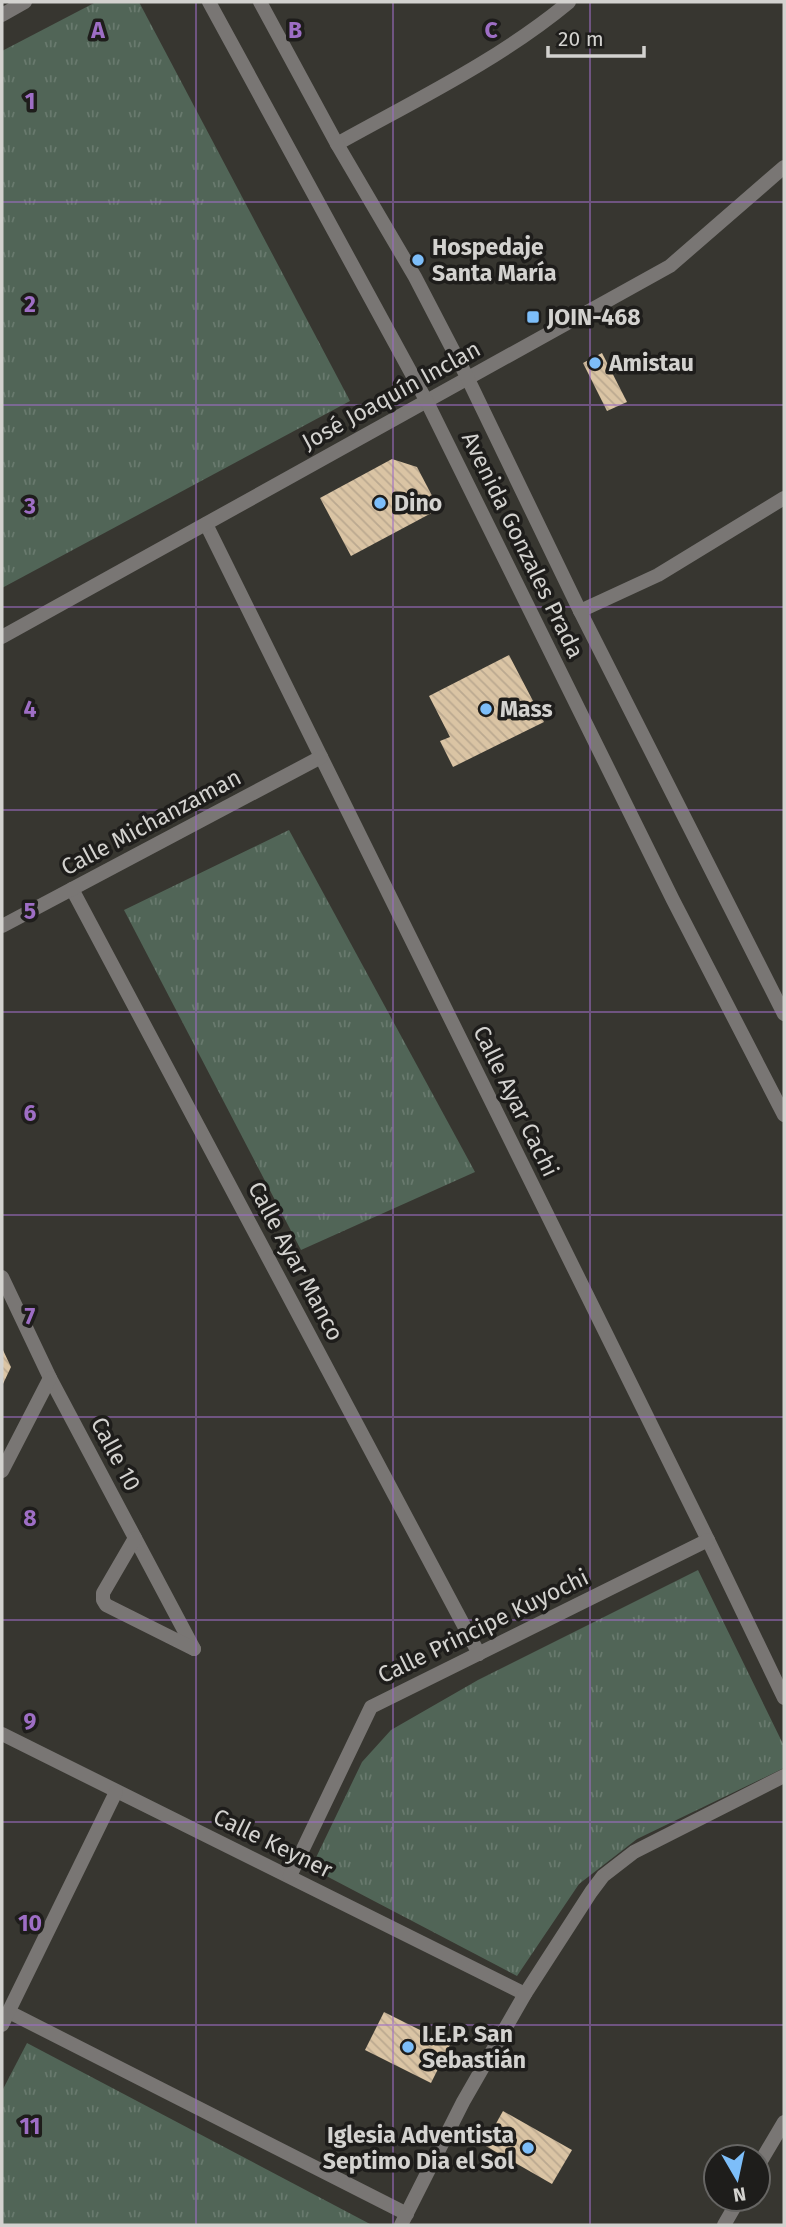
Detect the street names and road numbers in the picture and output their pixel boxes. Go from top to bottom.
street label: José Joaquín Inclan [297,334,485,456]
street label: Avenida Gonzales Prada [456,427,590,663]
street label: Calle Michanzaman [56,763,246,881]
street label: Calle Ayar Cachi [467,1021,565,1181]
street label: Calle Ayar Manco [242,1177,350,1345]
street label: Calle 10 [85,1412,147,1496]
street label: Calle Principe Kuyochi [373,1563,593,1689]
street label: Calle Keyner [209,1802,337,1884]

